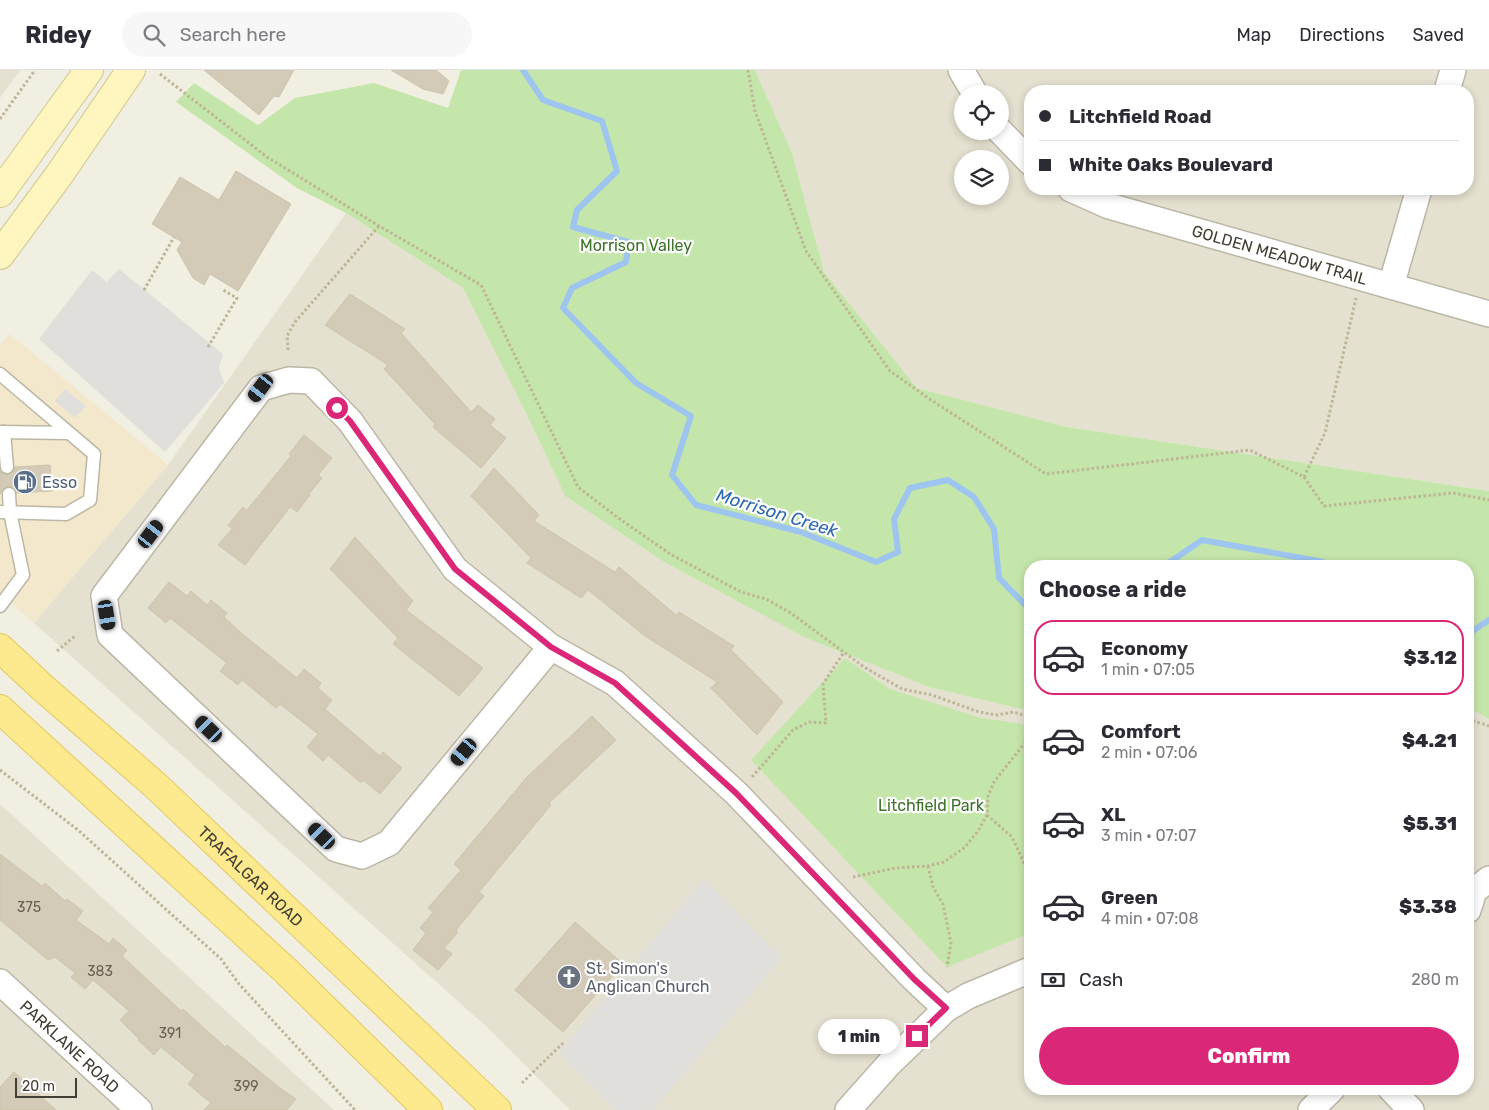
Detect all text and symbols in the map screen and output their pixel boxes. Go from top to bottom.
search box [122,12,472,57]
text: Ridey [25,21,92,49]
icon: search [140,21,168,49]
text: Search here [180,23,286,46]
text: Map [1236,24,1271,46]
text: Directions [1299,24,1385,46]
text: Saved [1413,24,1464,46]
map controls [954,85,1009,205]
button: locate [954,85,1009,140]
text: Litchfield Road [1069,105,1212,128]
button: layers [954,150,1009,205]
text: White Oaks Boulevard [1069,153,1273,176]
street label: GOLDEN MEADOW TRAIL [1190,221,1369,288]
park label: Morrison Valley [580,236,692,255]
car [245,372,276,404]
route start [326,397,348,419]
fuel station icon: Esso [12,469,38,495]
place label: Esso [42,473,77,492]
water label: Morrison Creek [714,484,841,542]
car [135,518,166,550]
text: Choose a ride [1039,576,1186,603]
car [97,599,116,631]
icon: car [1041,635,1086,680]
text: Economy [1101,637,1188,660]
text: $3.12 [1404,646,1457,669]
text: 1 min · 07:05 [1101,660,1195,679]
car [192,713,225,745]
icon: car [1041,718,1086,763]
text: Comfort [1101,720,1181,743]
text: $4.21 [1402,729,1457,752]
car [448,736,479,768]
text: 2 min · 07:06 [1101,743,1198,762]
park label: Litchfield Park [878,796,985,815]
icon: car [1041,801,1086,846]
text: XL [1101,803,1125,826]
text: $5.31 [1403,812,1457,835]
car [305,820,338,852]
street label: TRAFALGAR ROAD [194,822,307,930]
text: 3 min · 07:07 [1101,826,1196,845]
icon: car [1041,884,1086,929]
text: Green [1101,886,1158,909]
text: $3.38 [1399,895,1457,918]
house number: 375 [17,899,41,916]
text: 4 min · 07:08 [1101,909,1199,928]
place label: St. Simon's Anglican Church [586,959,710,996]
house number: 383 [87,963,113,980]
church icon: St. Simon's Anglican Church [556,964,582,990]
icon: cash [1039,966,1067,994]
text: Cash [1079,968,1123,991]
text: 280 m [1411,970,1459,989]
street label: PARKLANE ROAD [16,996,123,1097]
callout: 1 min [817,1018,900,1054]
house number: 391 [159,1025,181,1042]
route end [906,1025,928,1047]
text: 1 min [838,1027,880,1046]
button: Confirm [1039,1027,1459,1085]
scale bar [15,1075,78,1098]
text: 20 m [22,1078,55,1095]
house number: 399 [233,1078,259,1095]

